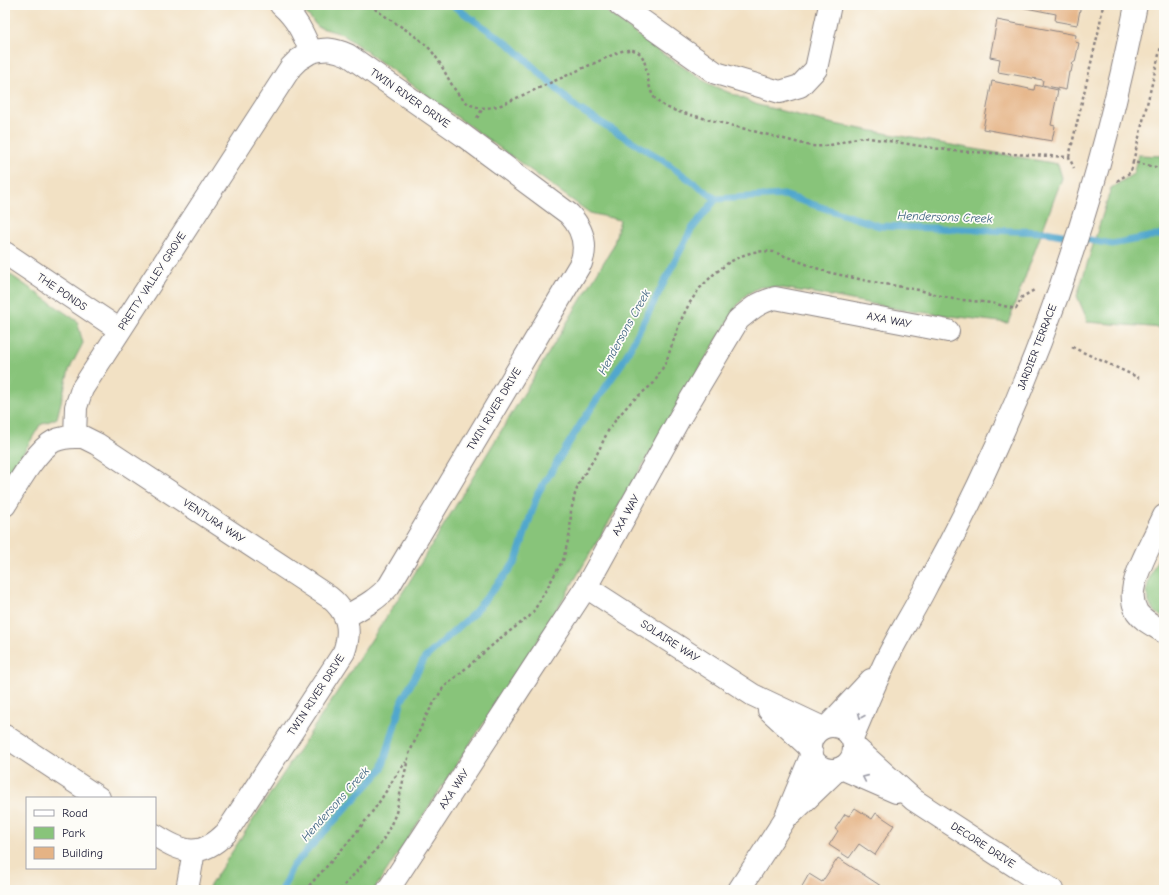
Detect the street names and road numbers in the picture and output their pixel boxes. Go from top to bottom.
street label: TWIN RIVER DRIVE [368,66,453,131]
street label: PRETTY VALLEY GROVE [115,229,189,333]
street label: THE PONDS [35,271,89,313]
street label: JARDIER TERRACE [1015,302,1060,392]
street label: AXA WAY [866,309,913,331]
street label: TWIN RIVER DRIVE [464,365,524,453]
street label: AXA WAY [609,492,643,538]
street label: VENTURA WAY [181,496,248,546]
street label: SOLAIRE WAY [638,617,702,665]
street label: TWIN RIVER DRIVE [285,652,347,738]
street label: AXA WAY [436,766,472,812]
street label: DECORE DRIVE [948,819,1018,871]

